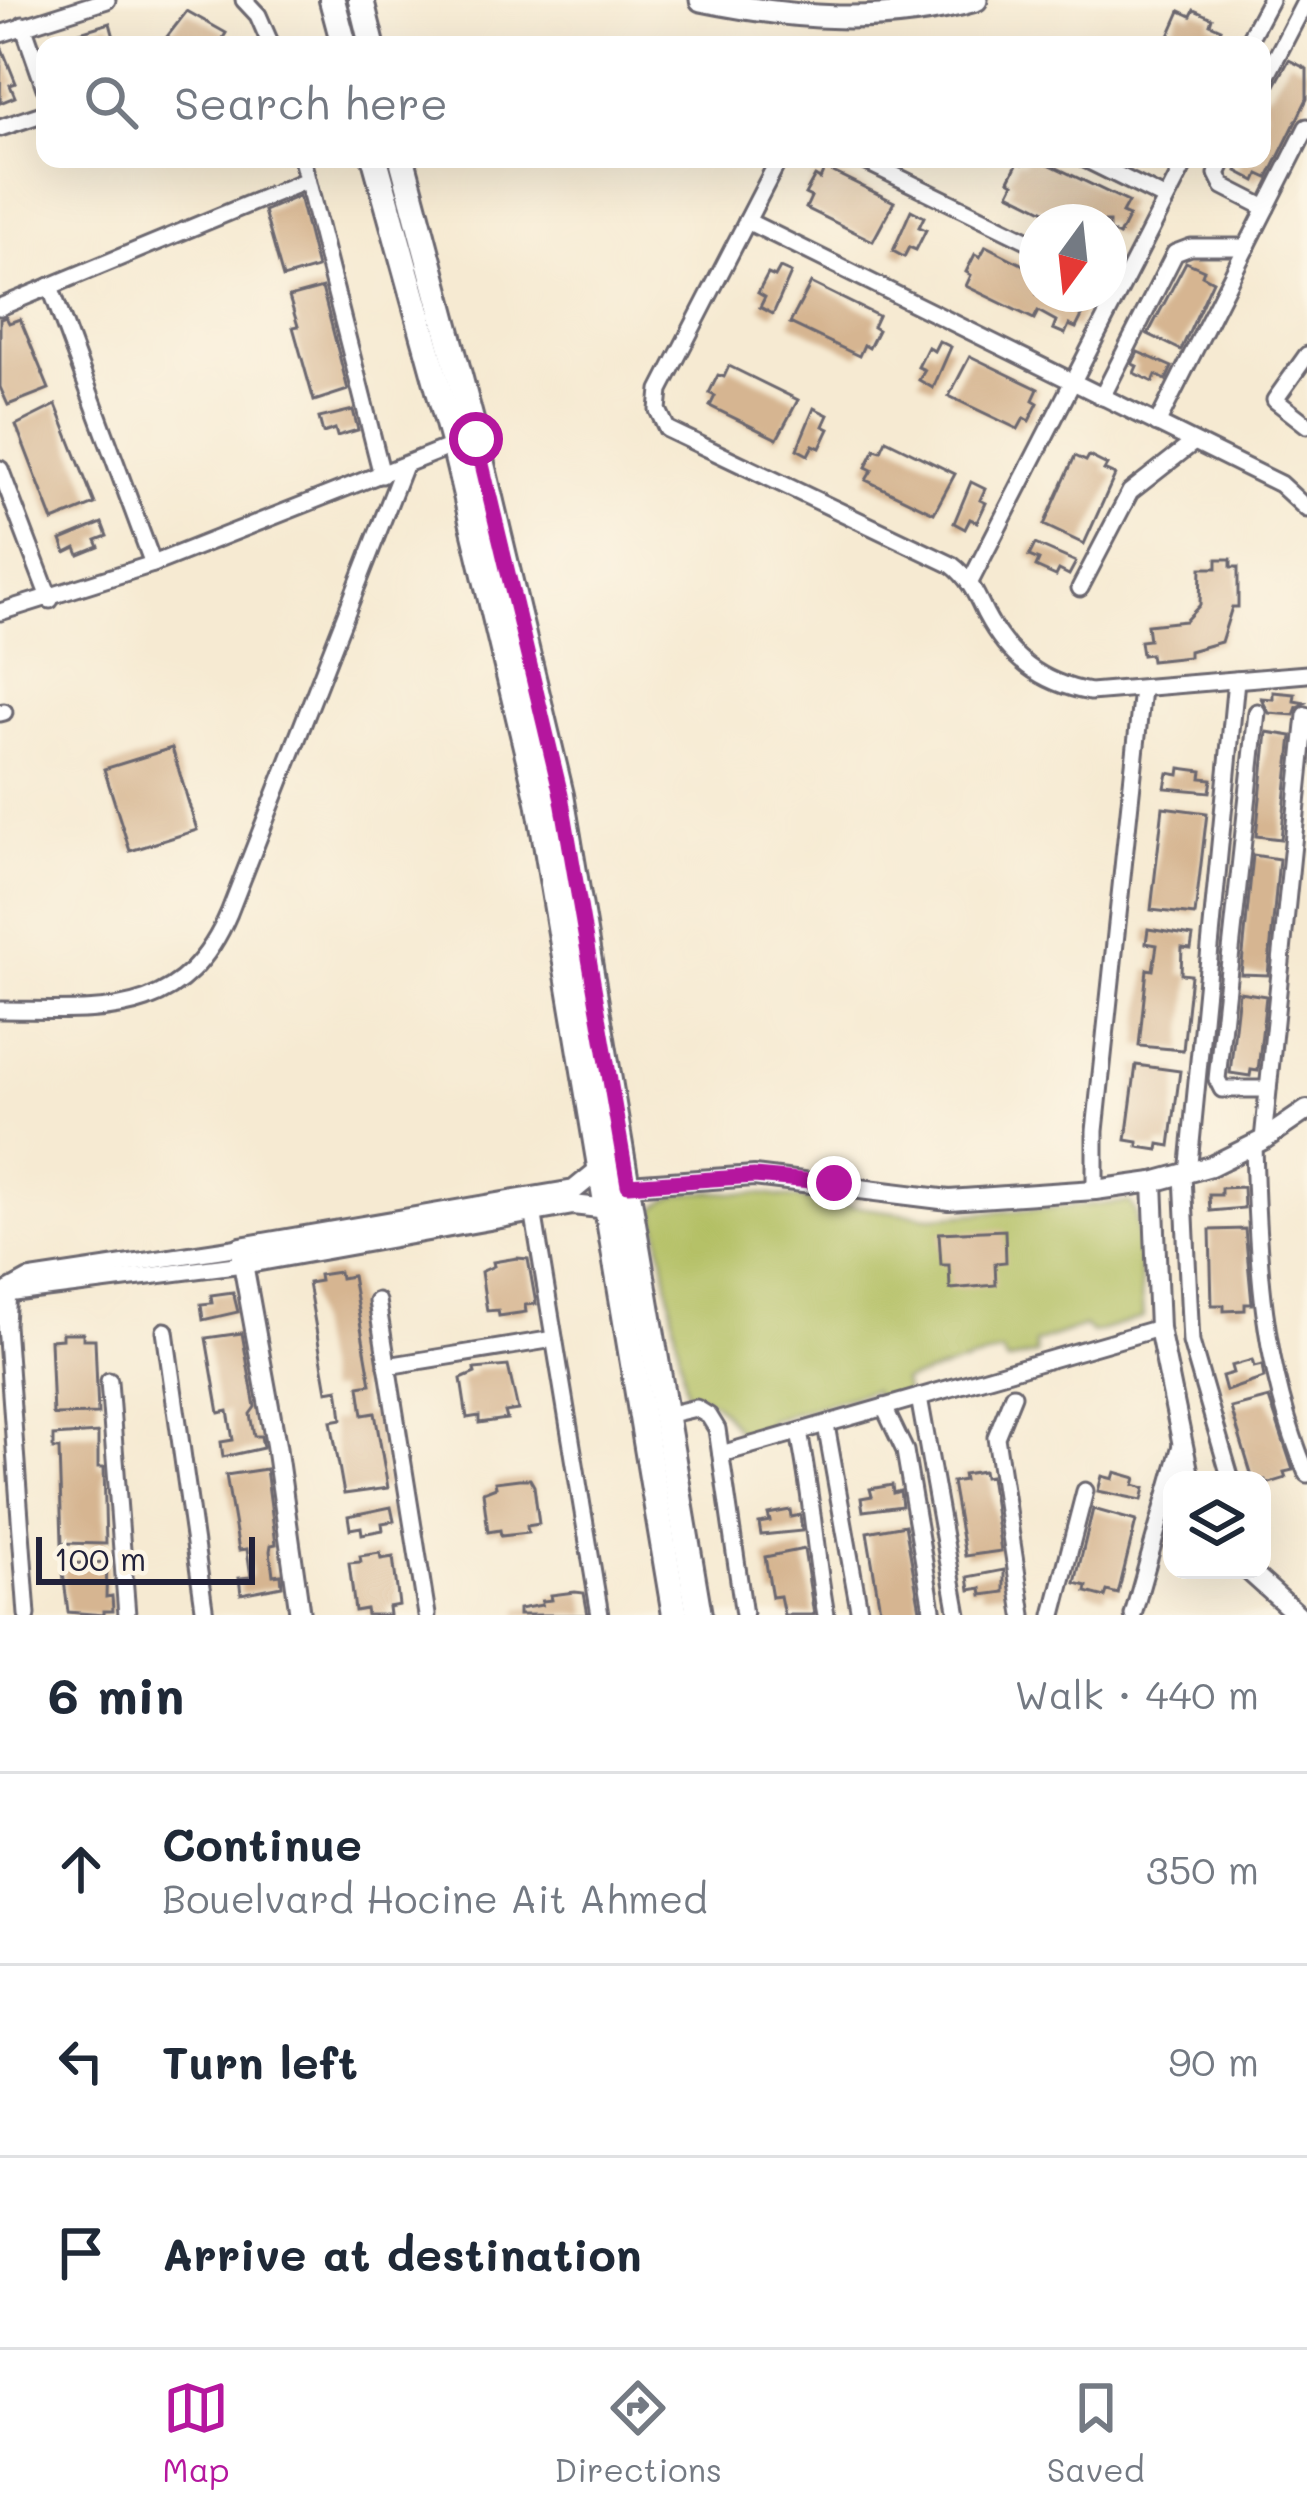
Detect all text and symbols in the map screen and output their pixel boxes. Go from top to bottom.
search box [36,36,1271,168]
icon: search [78,69,144,135]
text: Search here [174,73,448,131]
north arrow [1019,204,1127,312]
route start [449,412,503,466]
route end [807,1156,861,1210]
map controls [1163,1471,1271,1579]
button: layers [1163,1471,1271,1579]
scale bar [36,1531,255,1584]
text: 100 m [54,1536,146,1579]
text: 6 min [48,1660,184,1727]
text: Walk · 440 m [1015,1668,1259,1719]
text: Continue [162,1814,362,1872]
icon: ahead [48,1836,114,1902]
text: 350 m [1146,1843,1259,1894]
text: Bouelvard Hocine Ait Ahmed [162,1872,708,1923]
icon: left [48,2028,114,2094]
text: Turn left [162,2032,358,2090]
text: 90 m [1168,2035,1259,2086]
icon: arrive [48,2220,114,2286]
text: Arrive at destination [162,2224,642,2282]
tab: Map [162,2375,230,2490]
tab: Directions [554,2375,722,2490]
tab: Saved [1047,2375,1145,2490]

